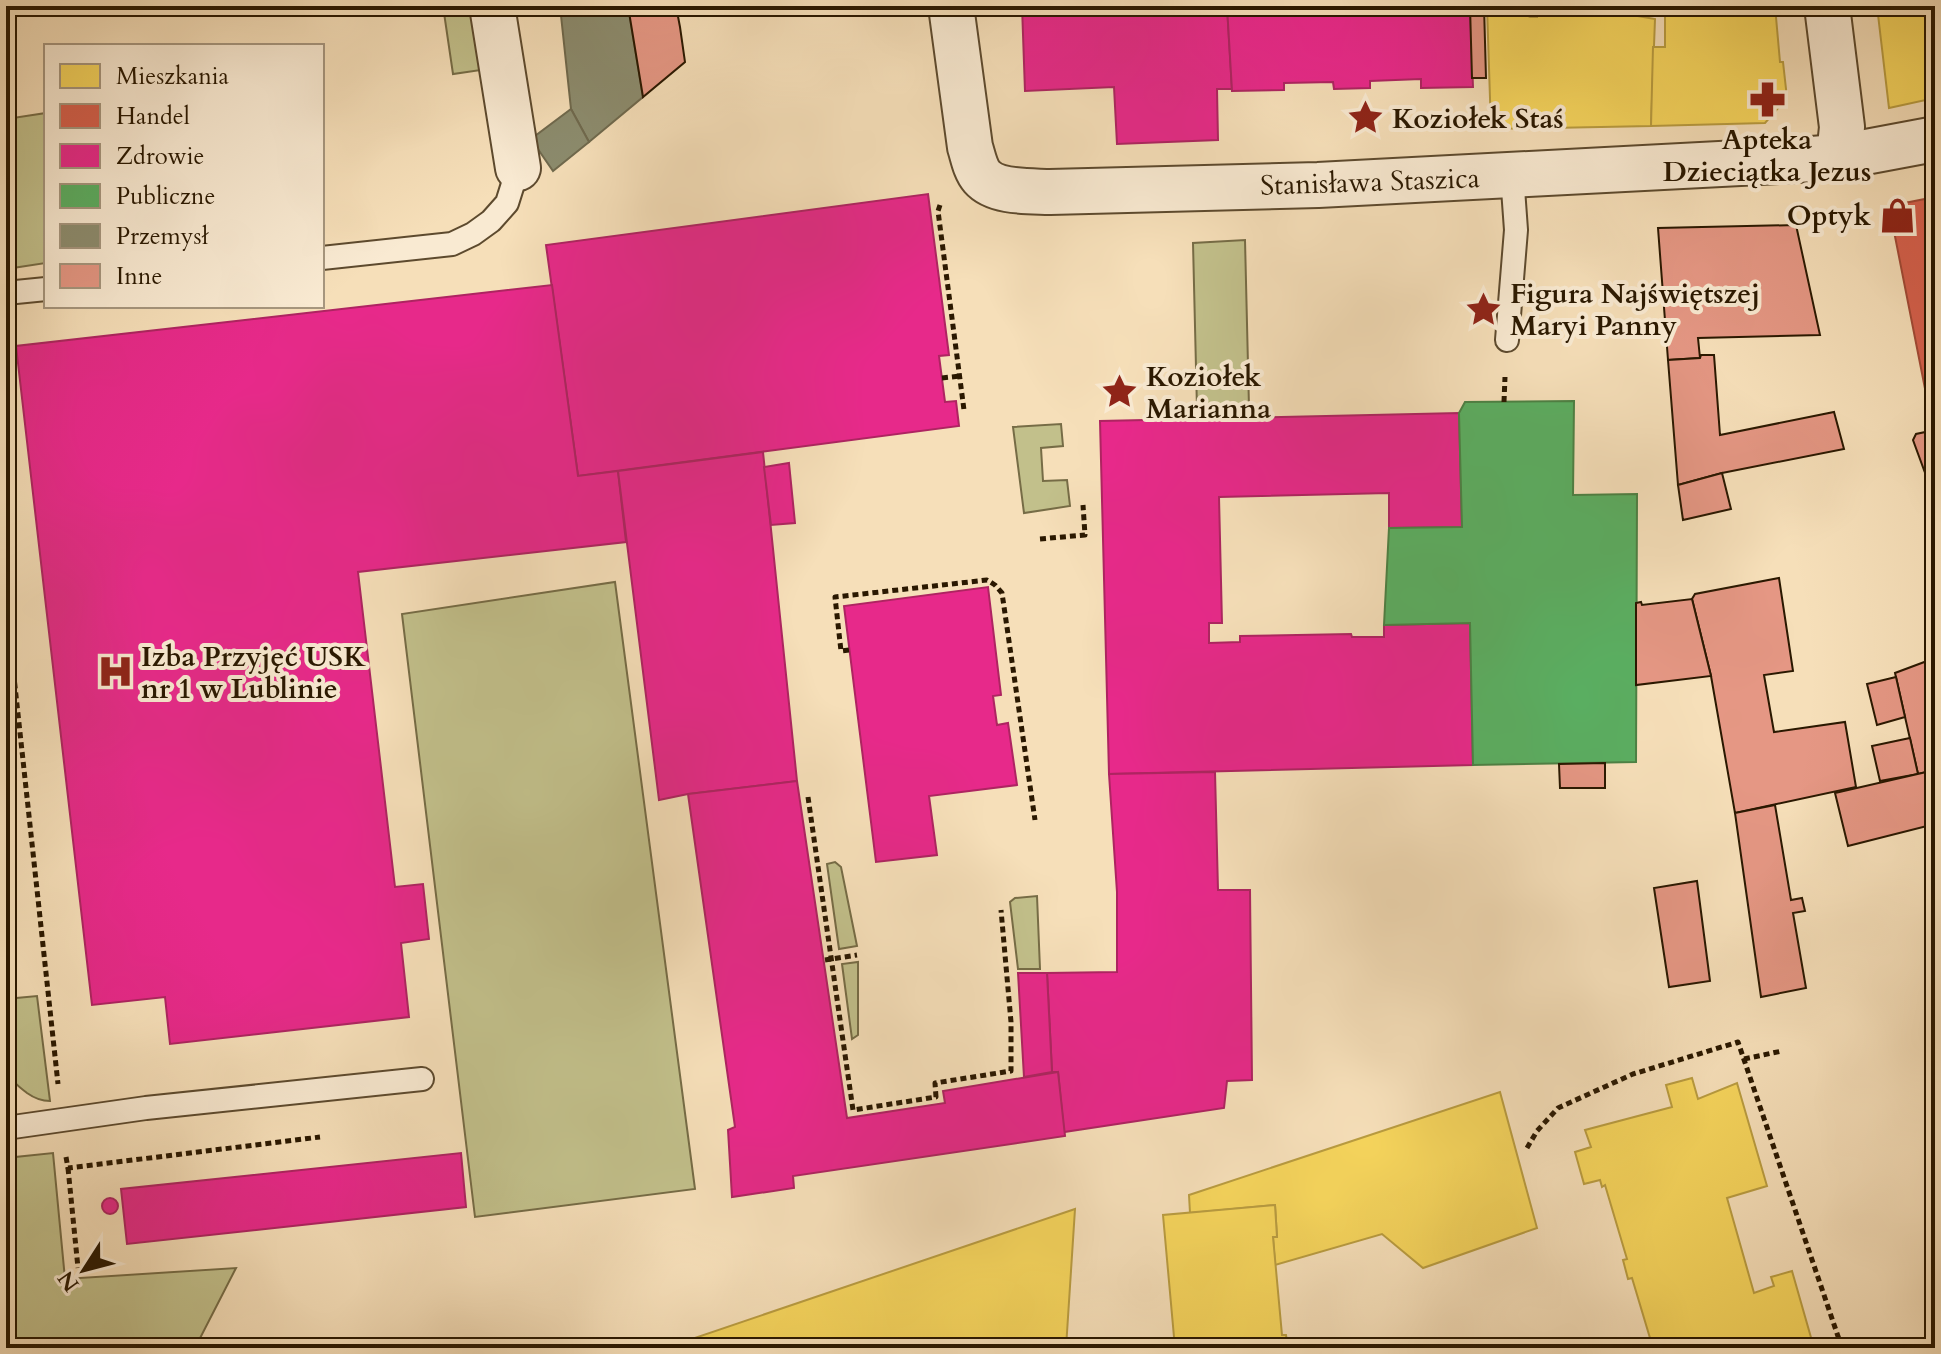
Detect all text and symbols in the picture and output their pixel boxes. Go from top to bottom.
legend [44,44,324,308]
text: Mieszkania [116,60,230,93]
pharmacy icon: Apteka Dzieciątka Jezus [1748,80,1786,118]
place icon: Koziołek Staś [1347,99,1385,137]
text: Handel [116,100,190,133]
place label: Koziołek Staś [1392,100,1564,138]
place label: Apteka Dzieciątka Jezus [1663,121,1871,191]
text: Zdrowie [116,140,205,173]
street label: Stanisława Staszica [1260,159,1480,205]
text: Publiczne [116,180,215,213]
shop icon: Optyk [1878,196,1916,234]
place label: Optyk [1787,197,1872,235]
text: Przemysł [116,220,210,253]
text: Inne [116,260,162,293]
place label: Figura Najświętszej Maryi Panny [1510,275,1760,345]
place icon: Figura Najświętszej Maryi Panny [1465,290,1503,328]
place label: Koziołek Marianna [1146,358,1271,428]
place icon: Koziołek Marianna [1101,373,1139,411]
place label: Izba Przyjęć USK nr 1 w Lublinie [141,638,366,708]
hospital icon: Izba Przyjęć USK nr 1 w Lublinie [96,653,134,691]
north arrow [44,1230,124,1310]
text: N [51,1265,86,1298]

